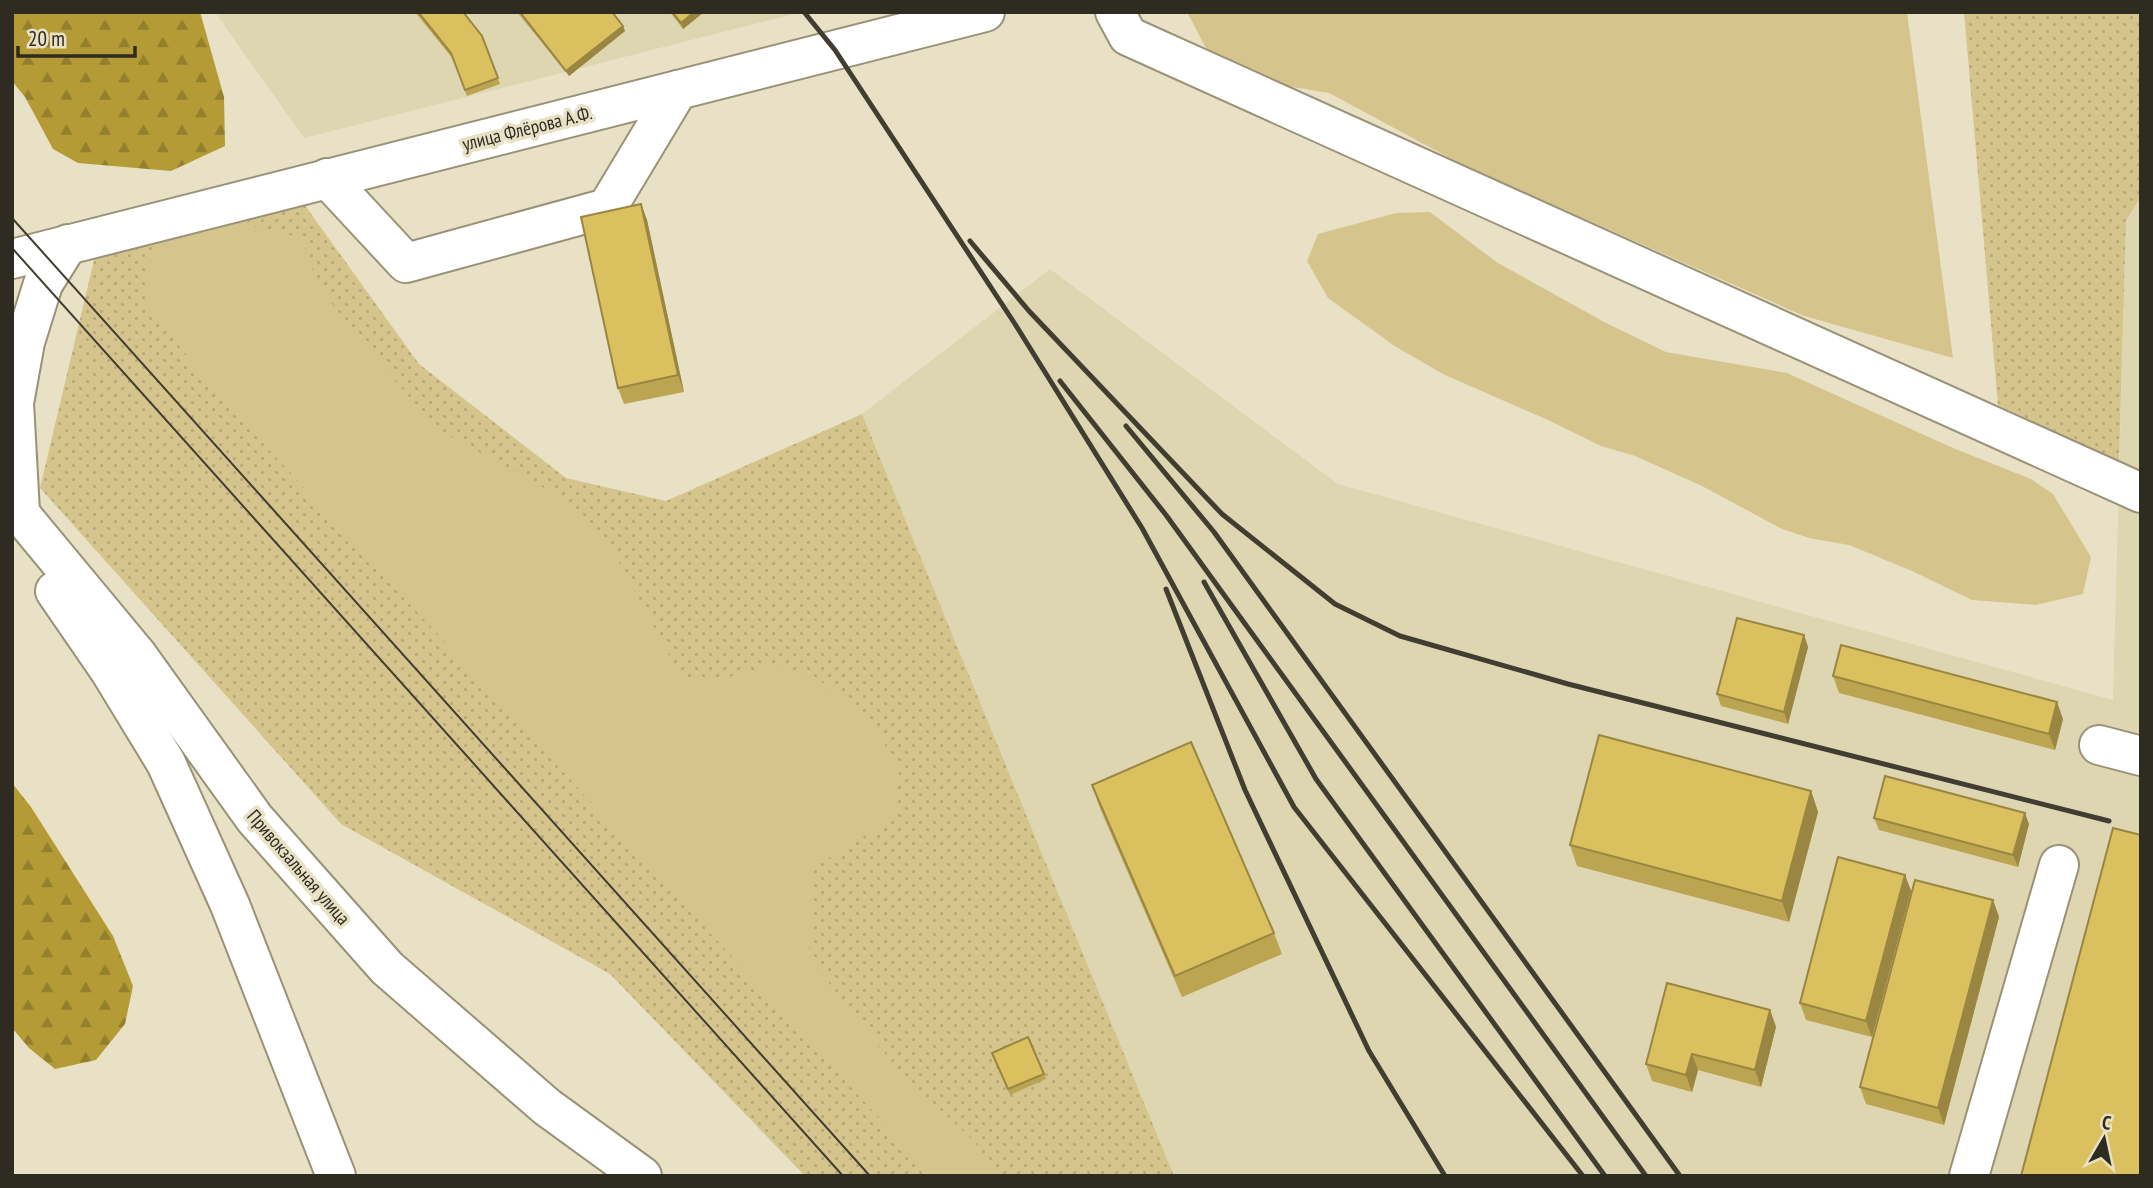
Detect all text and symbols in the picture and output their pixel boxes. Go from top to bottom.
scale bar [18,14,135,58]
text: 20 m [28,25,65,52]
street label: улица Флёрова А.Ф. [460,100,594,156]
street label: Привокзальная улица [242,804,356,930]
north arrow [2069,1104,2139,1174]
text: С [2100,1110,2113,1135]

